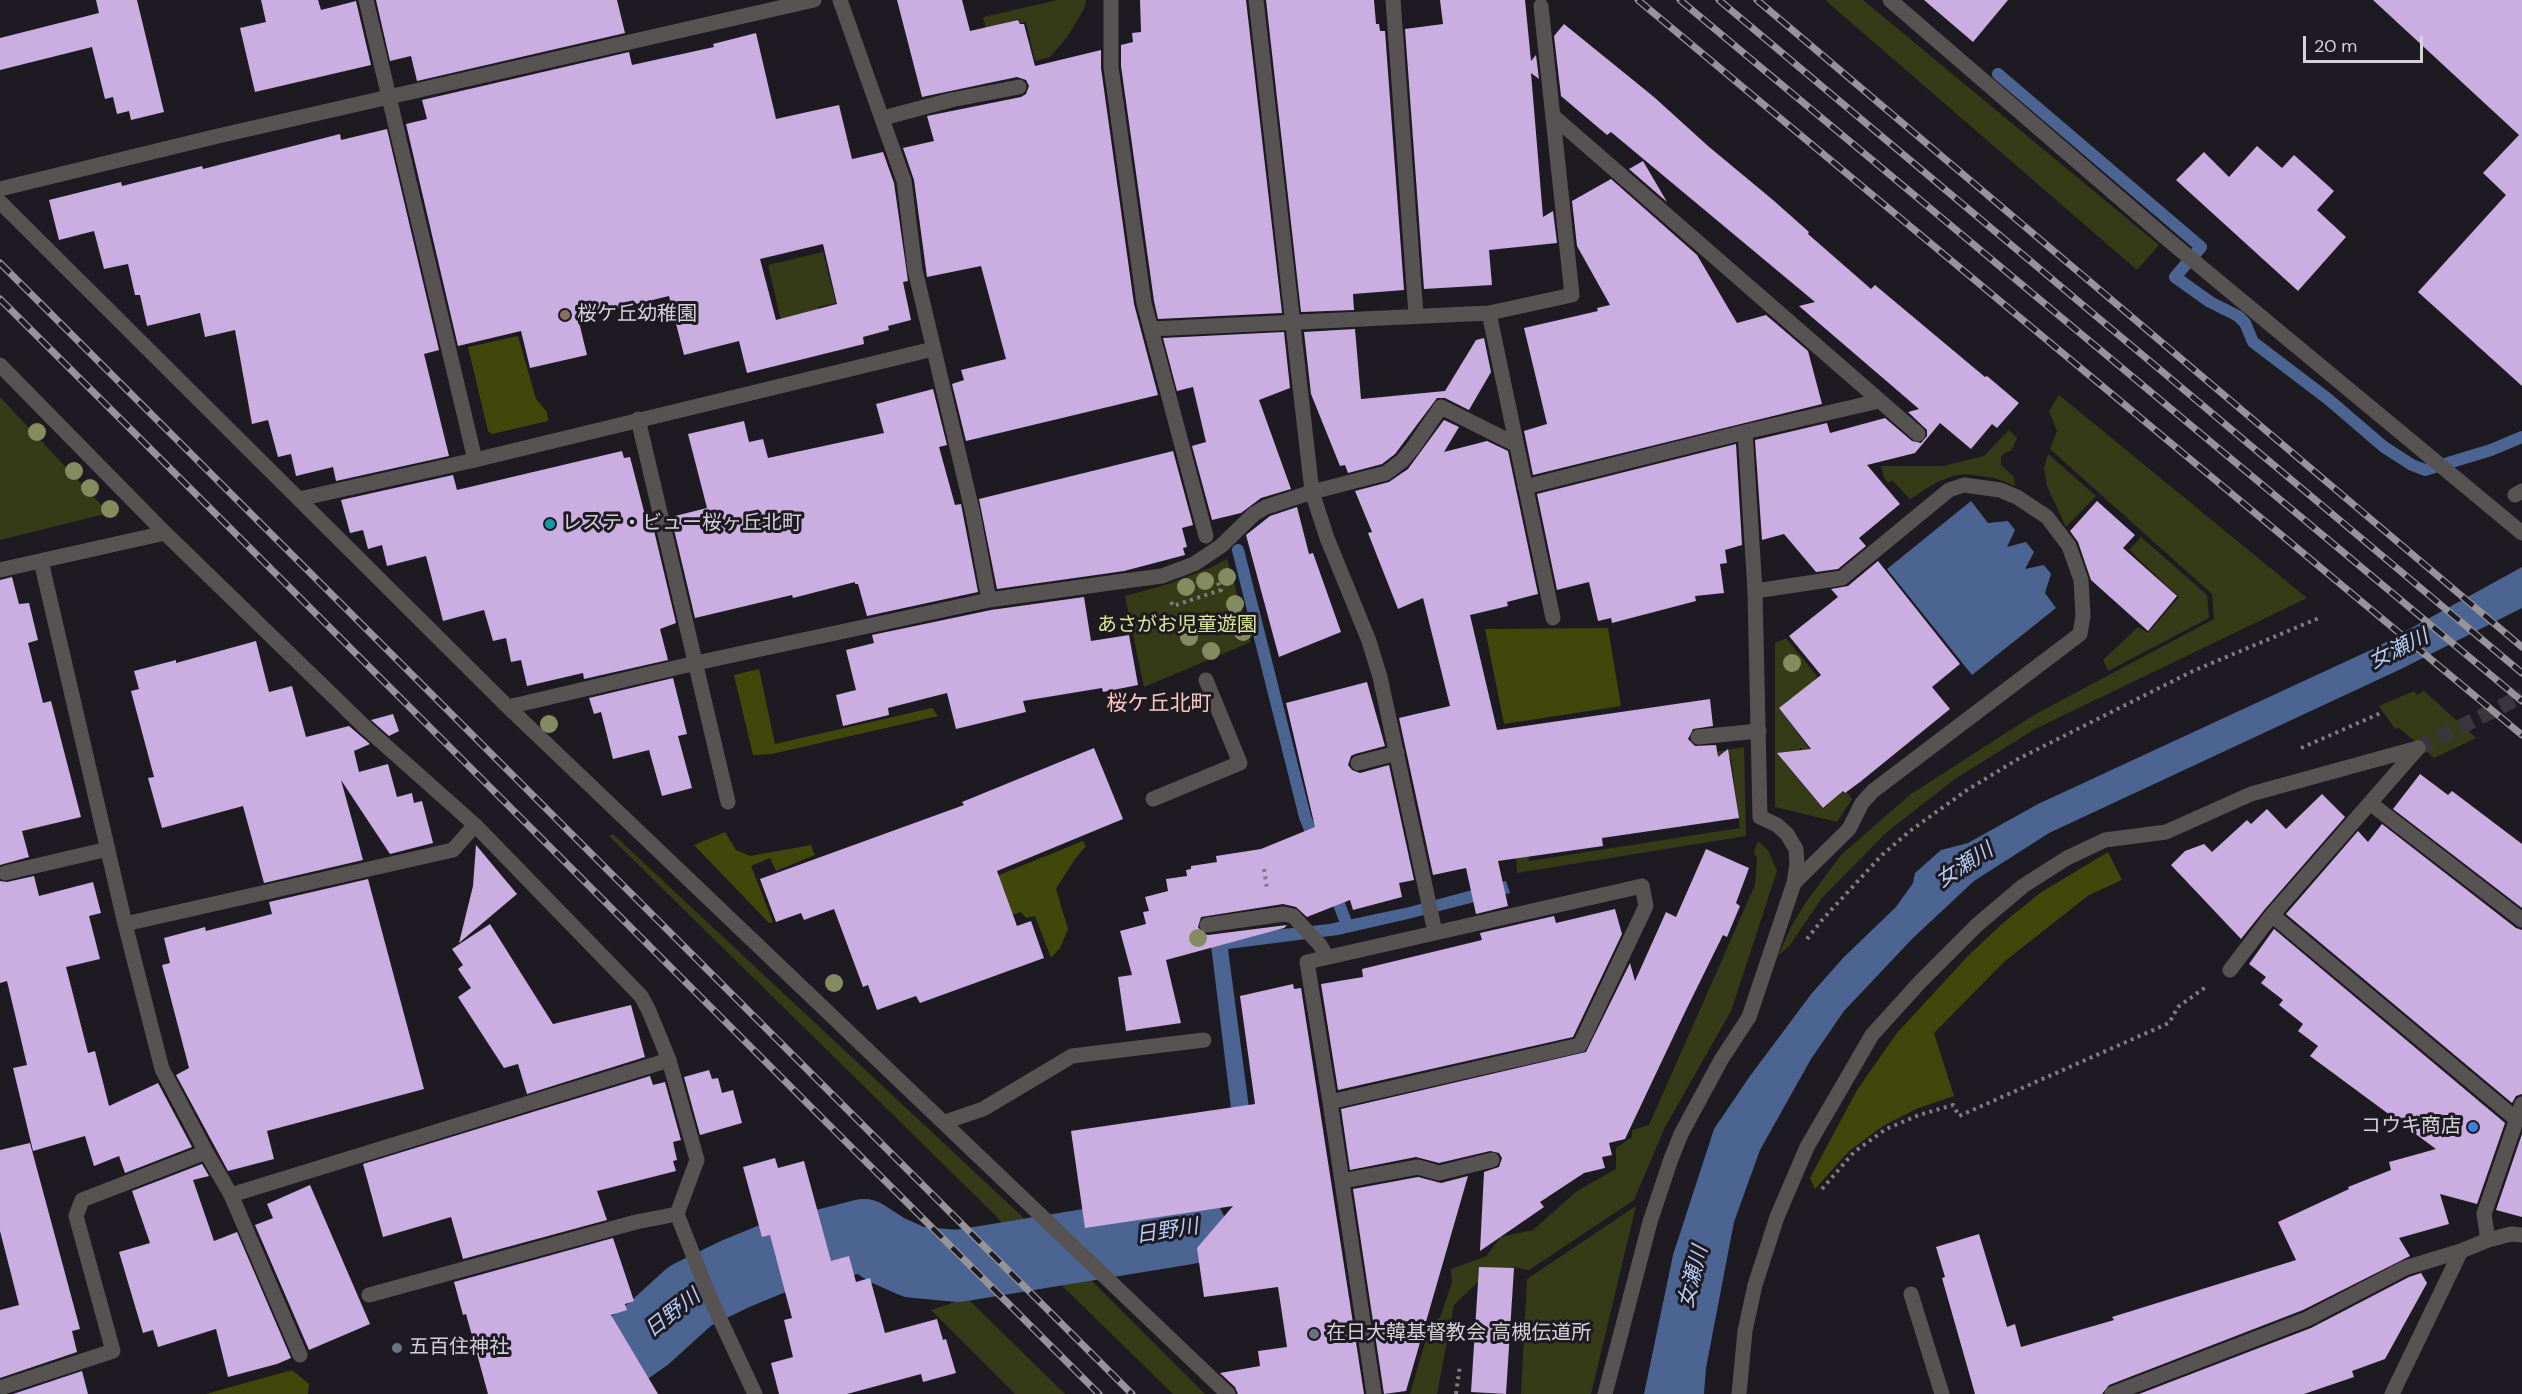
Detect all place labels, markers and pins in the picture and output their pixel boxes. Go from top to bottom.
place label: 桜ケ丘幼稚園 [577,303,697,327]
marker: 桜ケ丘幼稚園 [558,308,572,322]
place label: レステ・ビュー桜ヶ丘北町 [562,512,802,536]
marker: レステ・ビュー桜ヶ丘北町 [543,517,557,531]
place label: コウキ商店 [2361,1115,2461,1139]
marker: コウキ商店 [2466,1120,2480,1134]
place label: 在日大韓基督教会 高槻伝道所 [1326,1322,1591,1346]
marker: 在日大韓基督教会 高槻伝道所 [1307,1327,1321,1341]
place label: 五百住神社 [409,1336,509,1360]
marker: 五百住神社 [390,1341,404,1355]

